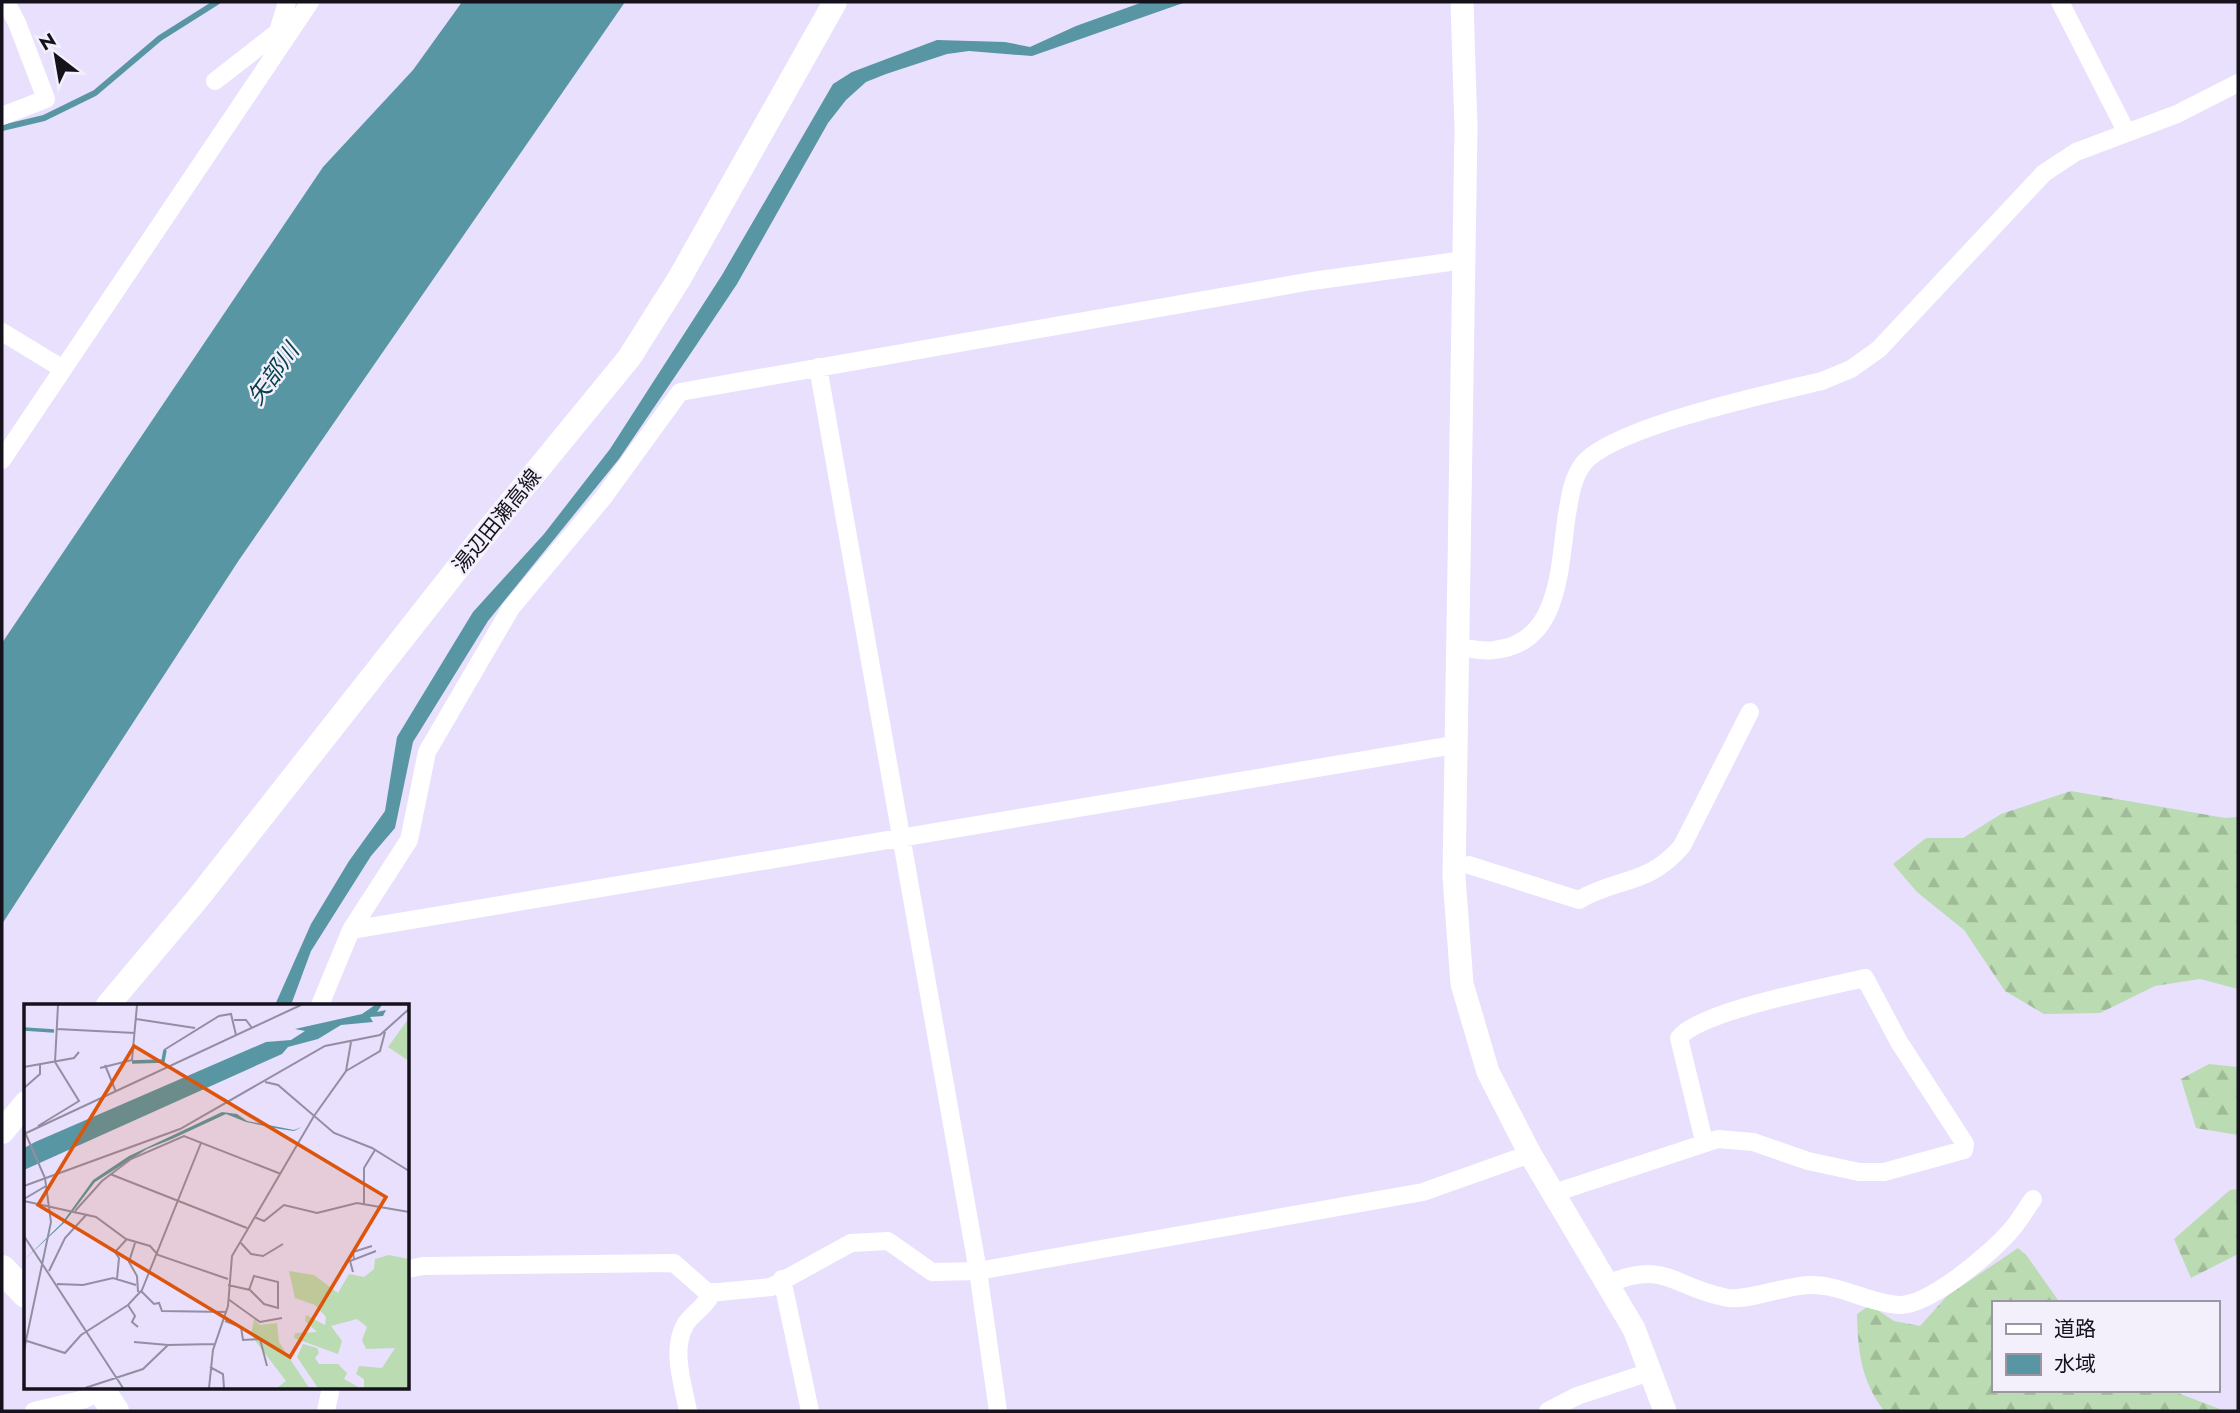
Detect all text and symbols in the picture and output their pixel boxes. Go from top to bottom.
north arrow [21,21,91,91]
text: N [34,26,61,57]
water label: 矢部川 [239,334,309,412]
street label: 湯辺田瀬高線 [446,463,548,579]
inset map [24,1004,410,1388]
legend [1992,1301,2219,1392]
text: 道路 [2054,1314,2096,1344]
text: 水域 [2054,1349,2096,1379]

